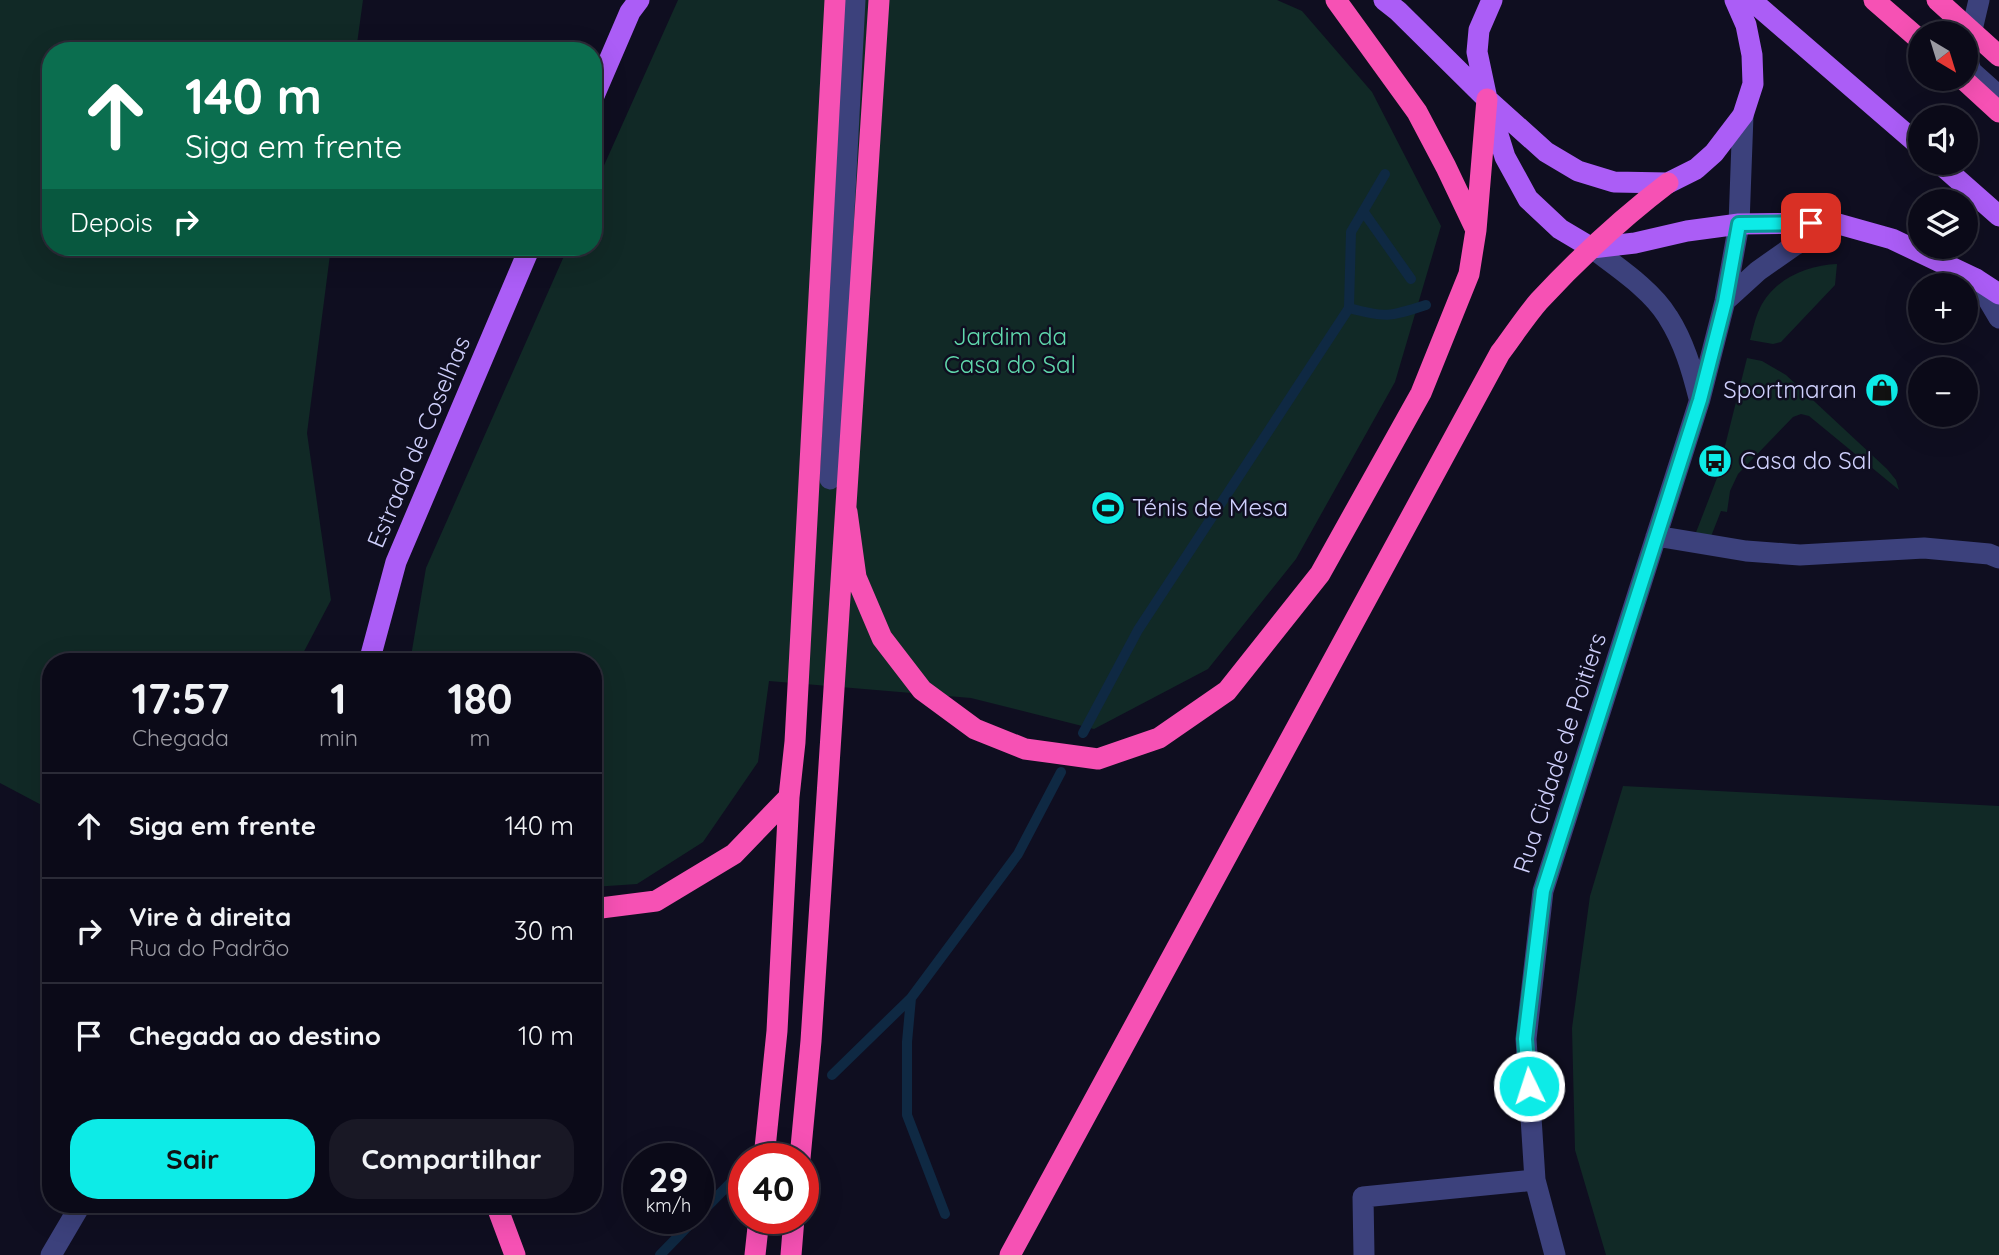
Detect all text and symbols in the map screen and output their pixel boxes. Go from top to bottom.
north arrow [1908,21,1978,91]
map controls [1908,21,1978,427]
text: 140 m [185,65,322,126]
icon: ahead [70,70,161,161]
button: sound [1908,105,1978,175]
text: Siga em frente [185,126,402,166]
button: layers [1908,189,1978,259]
pin [1781,193,1841,253]
icon: right [167,203,205,241]
icon: arrive [1792,204,1830,242]
text: Depois [70,206,153,239]
button: + [1908,273,1978,343]
park label: Jardim da Casa do Sal [944,321,1076,379]
street label: Estrada de Coselhas [360,331,476,552]
button: − [1908,357,1978,427]
shop icon: Sportmaran [1863,371,1901,409]
place label: Sportmaran [1723,374,1857,404]
bus stop icon: Casa do Sal [1696,442,1734,480]
place label: Casa do Sal [1740,445,1872,475]
sports icon: Ténis de Mesa [1089,489,1127,527]
place label: Ténis de Mesa [1132,492,1288,522]
street label: Rua Cidade de Poitiers [1506,629,1612,877]
text: 17:57 [131,672,230,725]
text: 1 [330,672,347,725]
text: 180 [447,672,513,725]
text: Chegada [132,723,229,752]
text: min [319,723,358,752]
text: m [470,723,491,752]
icon: ahead [70,807,108,845]
text: Siga em frente [129,809,316,842]
text: 140 m [505,809,574,842]
text: Vire à direita [129,900,291,933]
icon: right [70,912,108,950]
text: 30 m [514,914,574,947]
text: Rua do Padrão [129,933,289,962]
icon: arrive [70,1017,108,1055]
text: Chegada ao destino [129,1019,381,1052]
text: 10 m [518,1019,574,1052]
position arrow [1492,1049,1566,1123]
button: Sair [70,1119,315,1199]
button: Compartilhar [329,1119,574,1199]
speed limit sign: 40 [728,1143,819,1234]
text: 29 [649,1157,688,1201]
text: km/h [646,1194,691,1217]

